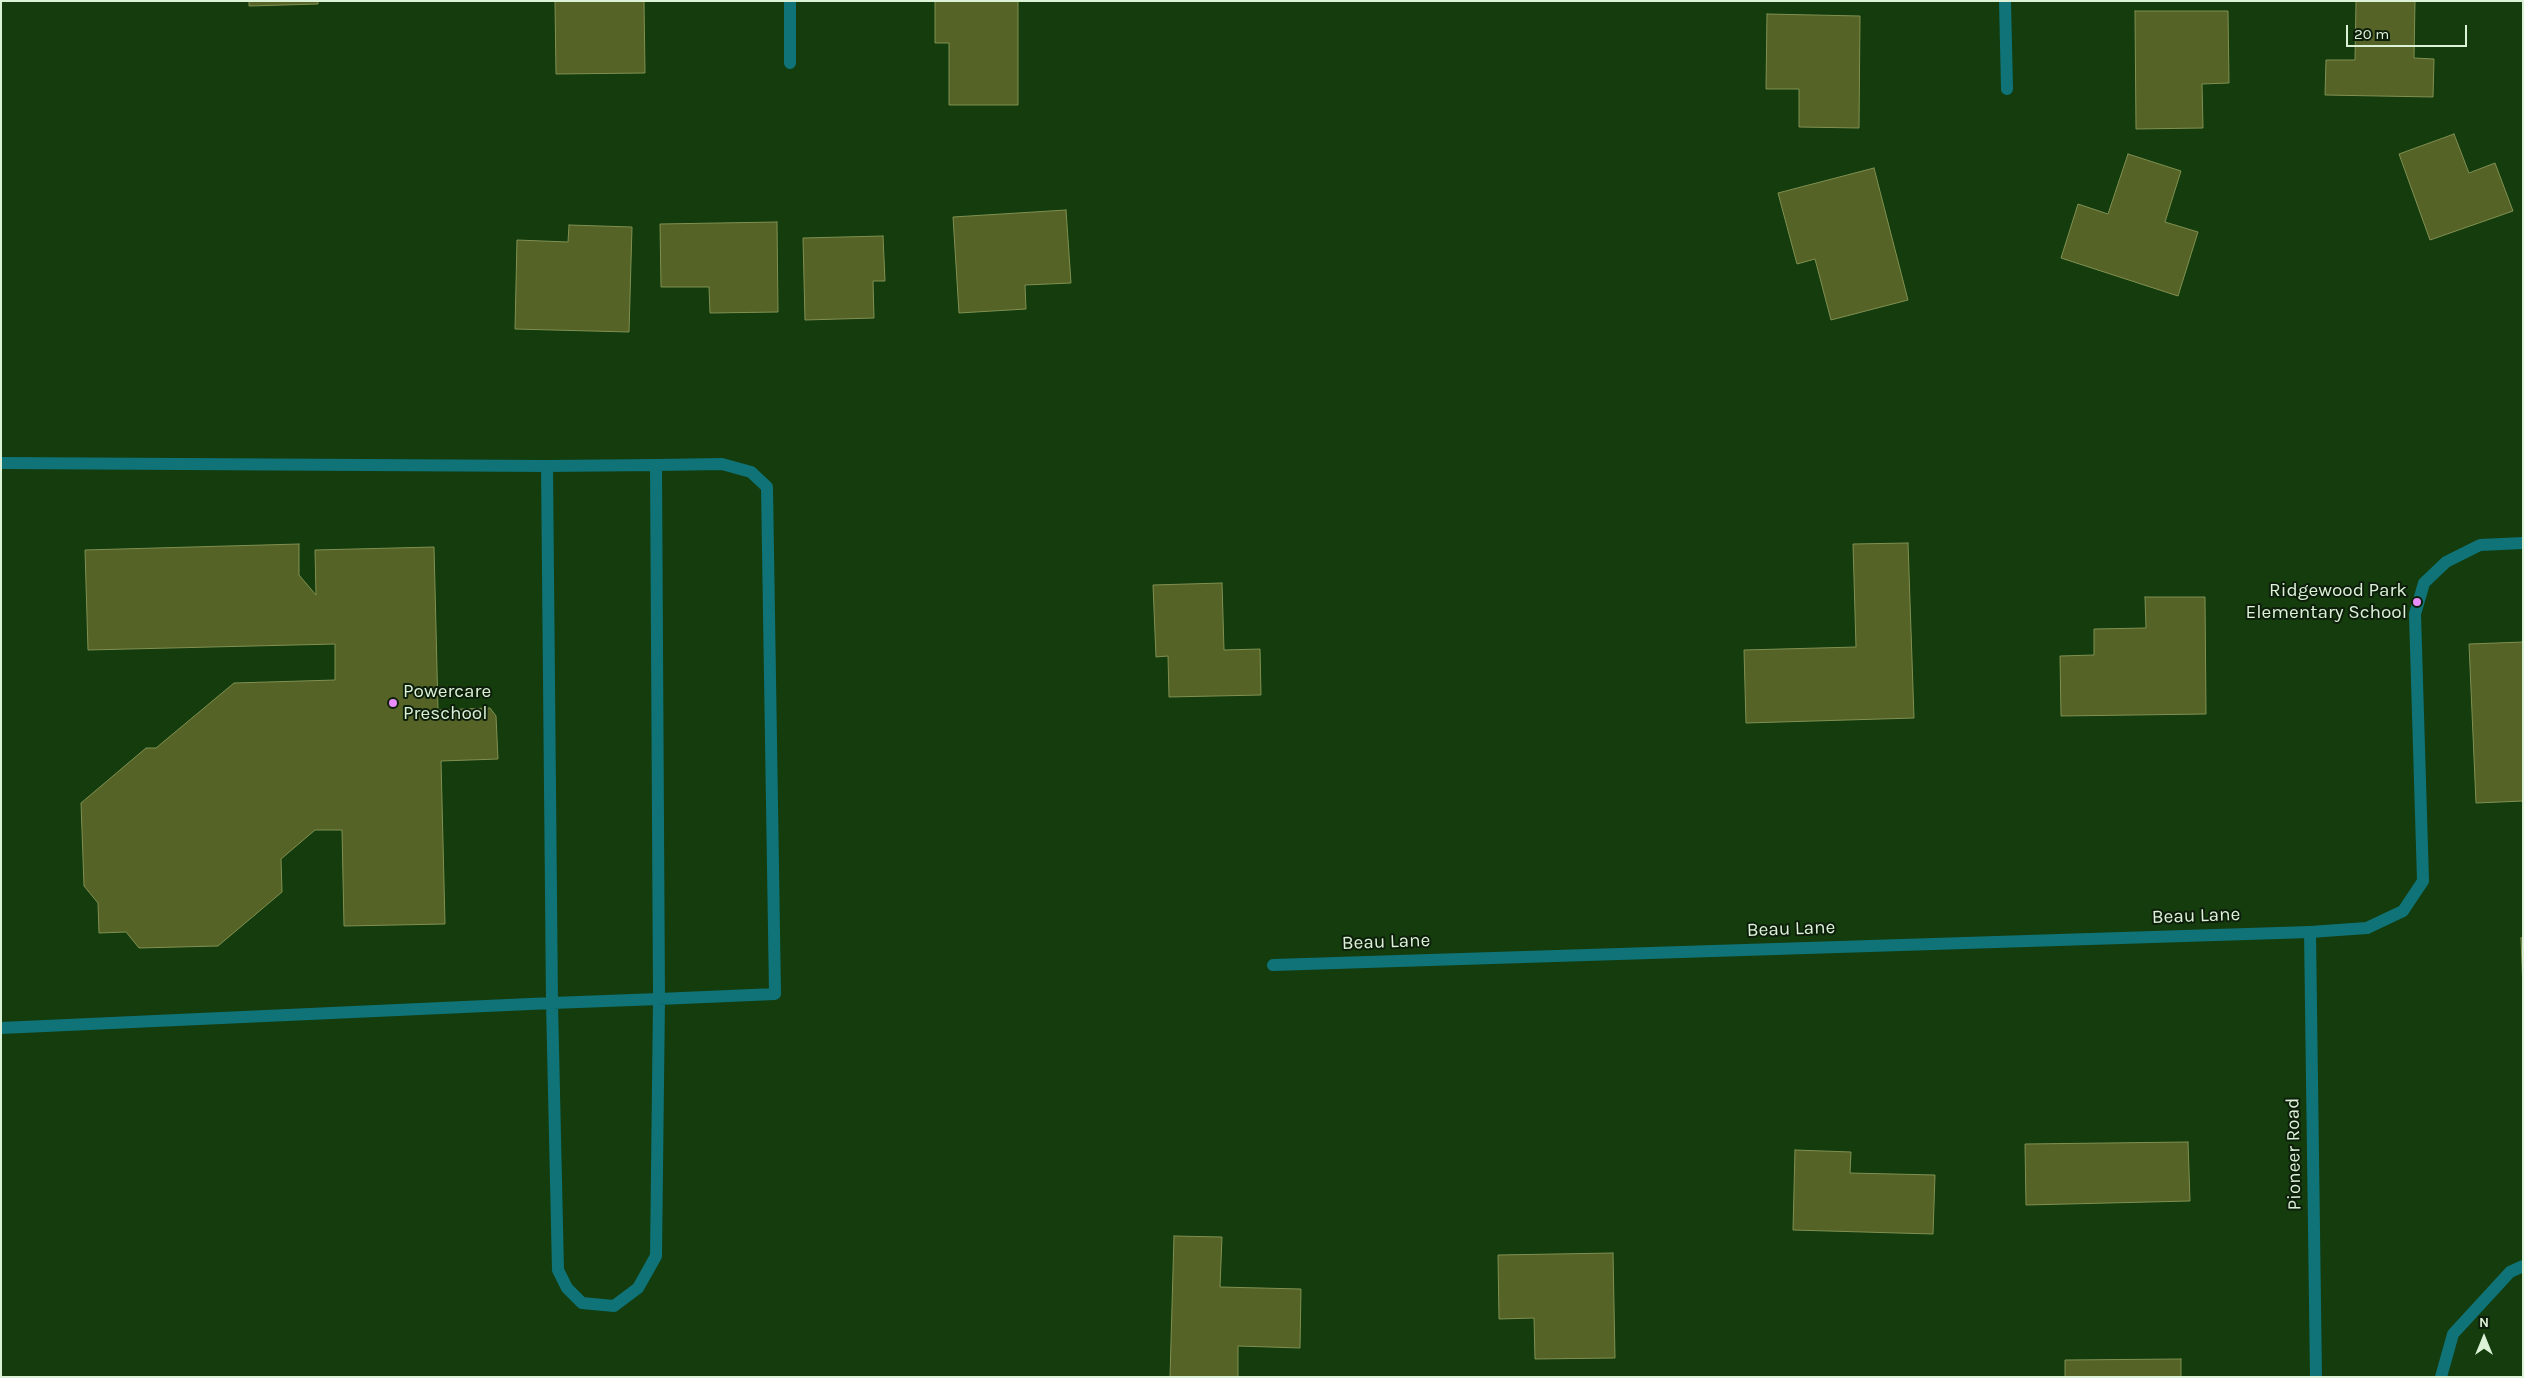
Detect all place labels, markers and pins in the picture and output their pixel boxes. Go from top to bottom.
place label: Ridgewood Park Elementary School [2246,580,2407,624]
marker: Ridgewood Park Elementary School [2411,596,2423,608]
place label: Powercare Preschool [403,681,491,725]
marker: Powercare Preschool [387,697,399,709]

